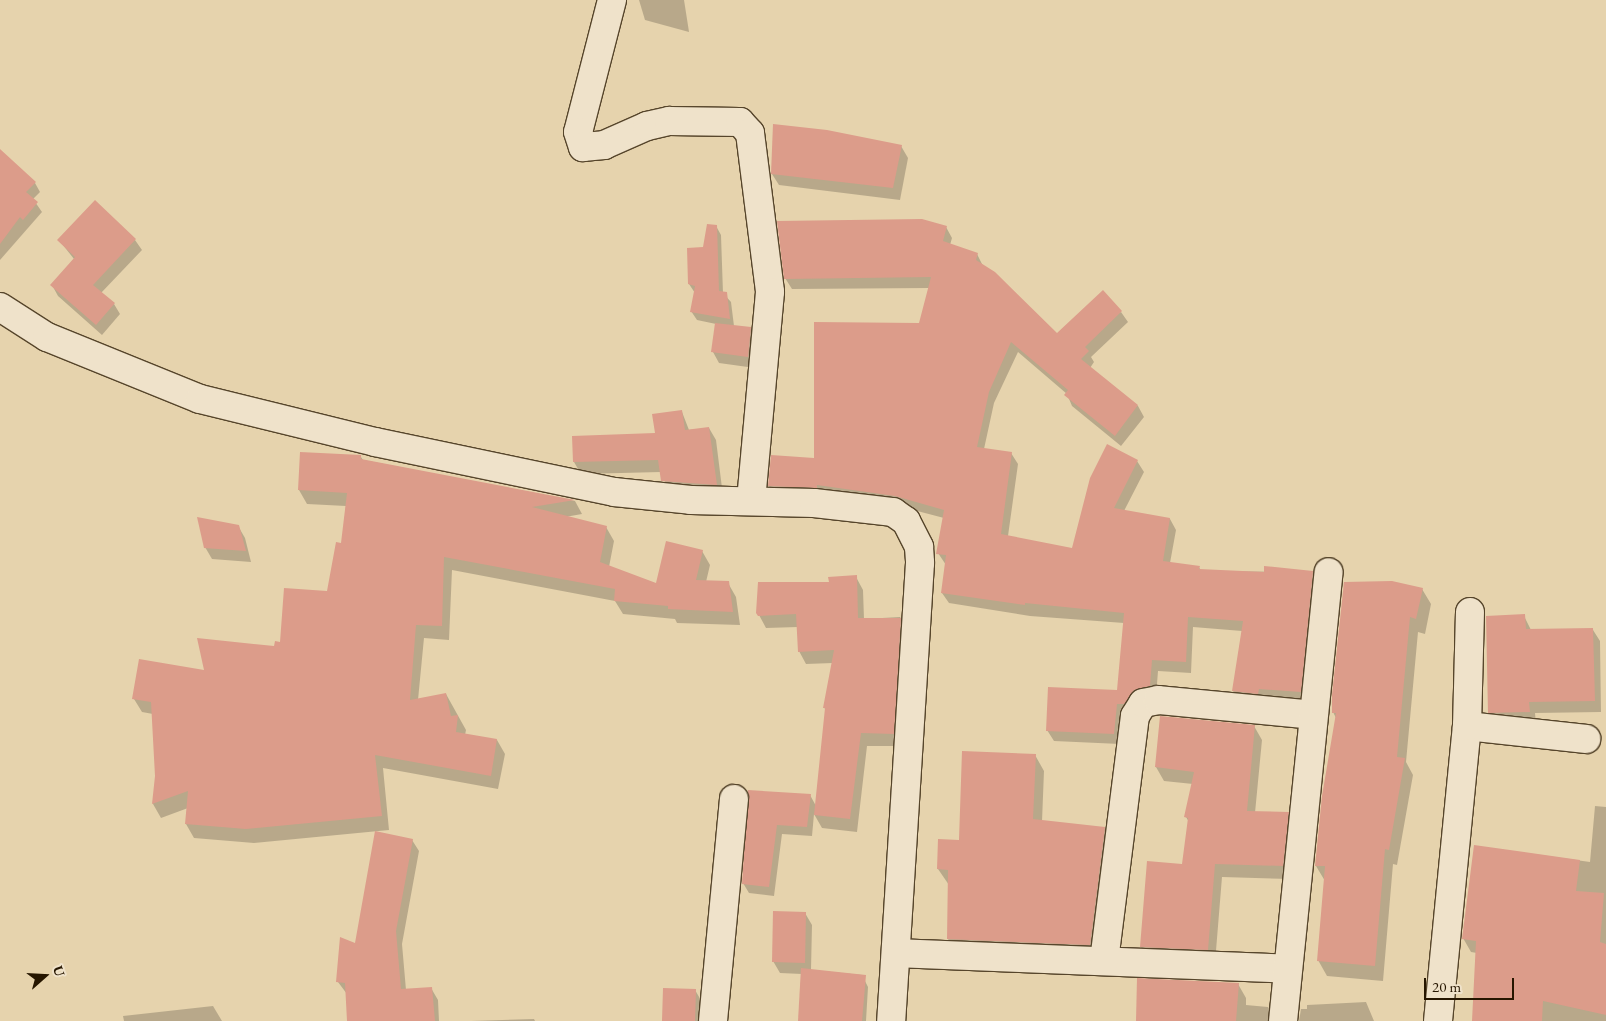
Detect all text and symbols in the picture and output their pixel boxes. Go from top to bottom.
north arrow [20,951,70,1001]
text: U [49,963,69,979]
scale bar [1426,968,1516,1000]
text: 20 m [1432,977,1461,996]

